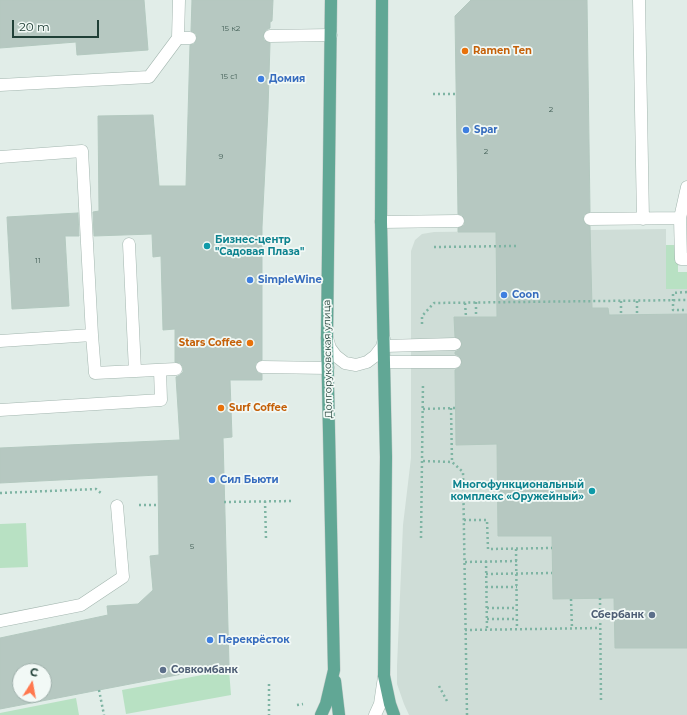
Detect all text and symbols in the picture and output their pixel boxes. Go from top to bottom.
scale bar [14,12,101,38]
text: 20 m [19,19,50,34]
house number: 15 к2 [222,24,240,34]
place label: Ramen Ten [473,45,532,57]
marker: Ramen Ten [460,46,470,56]
house number: 15 с1 [221,72,237,82]
place label: Домия [269,73,305,85]
marker: Домия [256,74,266,84]
house number: 2 [549,105,553,115]
place label: Spar [474,124,498,136]
marker: Spar [461,125,471,135]
house number: 2 [484,147,488,157]
house number: 9 [219,152,223,162]
place label: Бизнес-центр "Садовая Плаза" [215,234,304,258]
marker: Бизнес-центр "Садовая Плаза" [202,241,212,251]
house number: 11 [35,256,41,266]
place label: SimpleWine [258,274,322,286]
marker: SimpleWine [245,275,255,285]
place label: Coon [512,289,539,301]
marker: Coon [499,290,509,300]
street label: Долгоруковская улица [321,300,335,418]
place label: Stars Coffee [179,337,242,349]
marker: Stars Coffee [245,338,255,348]
place label: Surf Coffee [229,402,287,414]
marker: Surf Coffee [216,403,226,413]
place label: Сил Бьюти [220,474,279,486]
marker: Сил Бьюти [207,475,217,485]
place label: Многофункциональный комплекс «Оружейный» [450,479,584,502]
marker: Многофункциональный комплекс «Оружейный» [587,486,597,496]
house number: 5 [190,542,194,552]
place label: Сбербанк [591,609,644,621]
marker: Сбербанк [647,610,657,620]
place label: Перекрёсток [218,634,290,646]
marker: Перекрёсток [205,635,215,645]
north arrow [12,663,52,703]
place label: Совкомбанк [171,664,238,676]
text: С [29,665,39,680]
marker: Совкомбанк [158,665,168,675]

